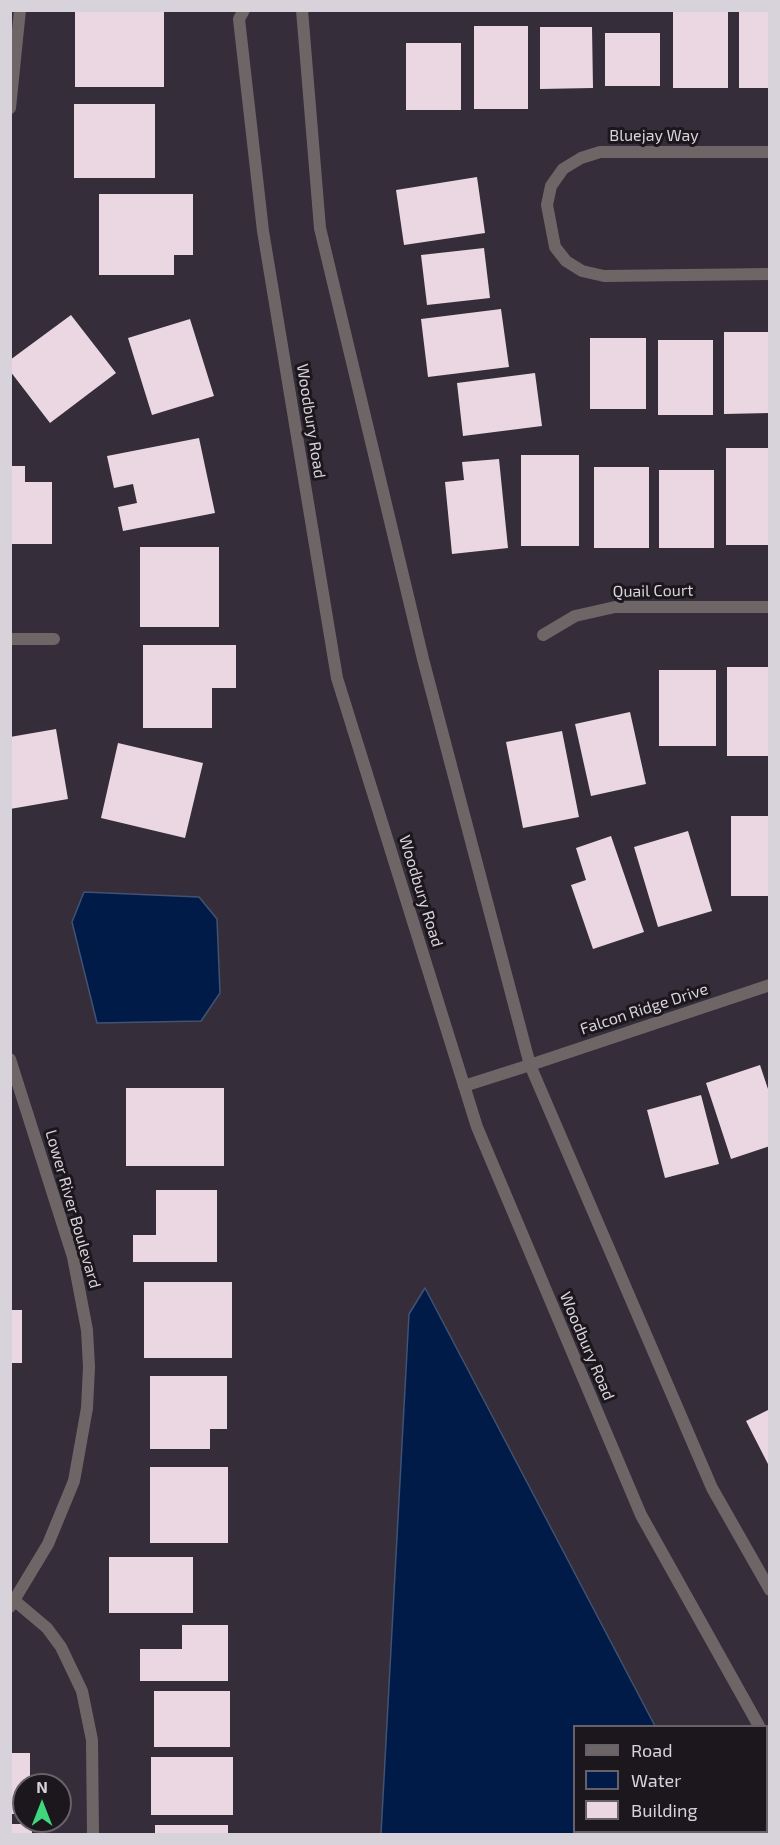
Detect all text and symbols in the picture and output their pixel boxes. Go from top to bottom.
street label: Bluejay Way [609,126,699,146]
street label: Woodbury Road [292,362,330,480]
street label: Quail Court [612,581,694,601]
street label: Woodbury Road [395,833,447,949]
street label: Falcon Ridge Drive [578,979,710,1039]
street label: Lower River Boulevard [41,1128,105,1290]
street label: Woodbury Road [556,1289,618,1403]
legend [573,1725,768,1833]
text: Road [631,1739,672,1761]
text: Water [631,1769,681,1791]
north arrow [12,1773,72,1833]
text: N [36,1777,48,1796]
text: Building [631,1799,698,1821]

